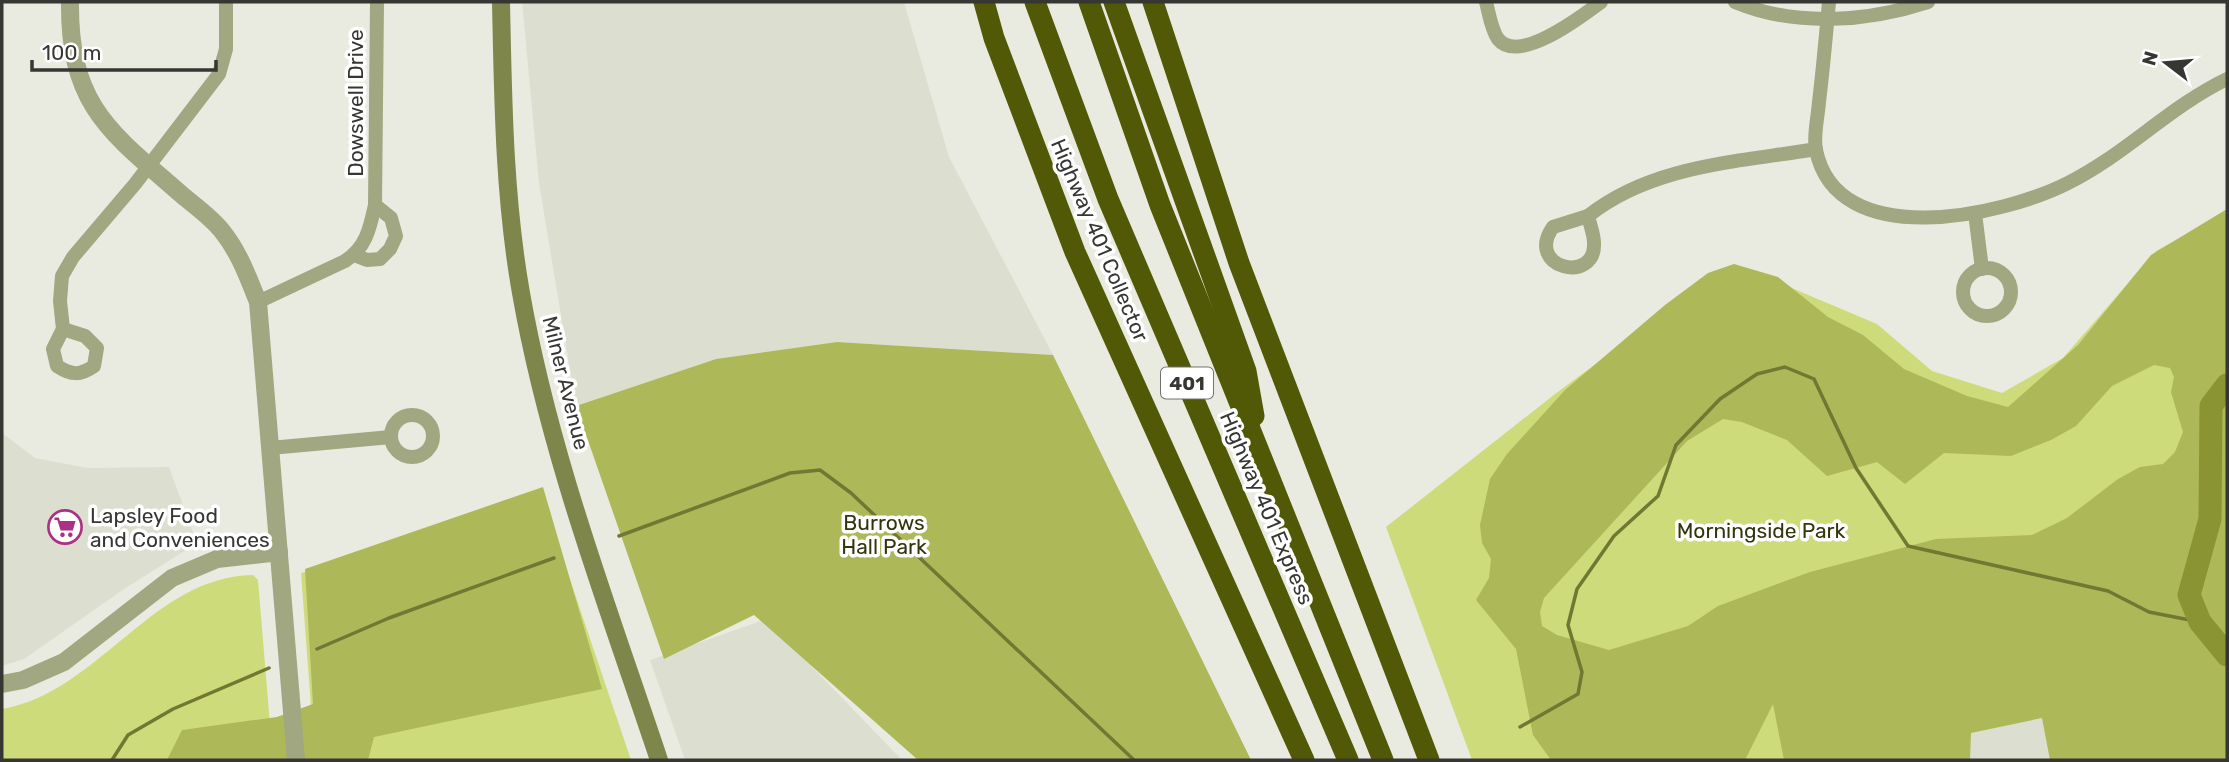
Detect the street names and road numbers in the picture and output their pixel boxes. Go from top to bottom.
street label: Dowswell Drive [343,29,368,177]
street label: Highway 401 Collector [1046,135,1154,345]
street label: Milner Avenue [537,314,595,452]
road number: 401 [1161,368,1213,398]
street label: Highway 401 Express [1215,408,1319,608]

